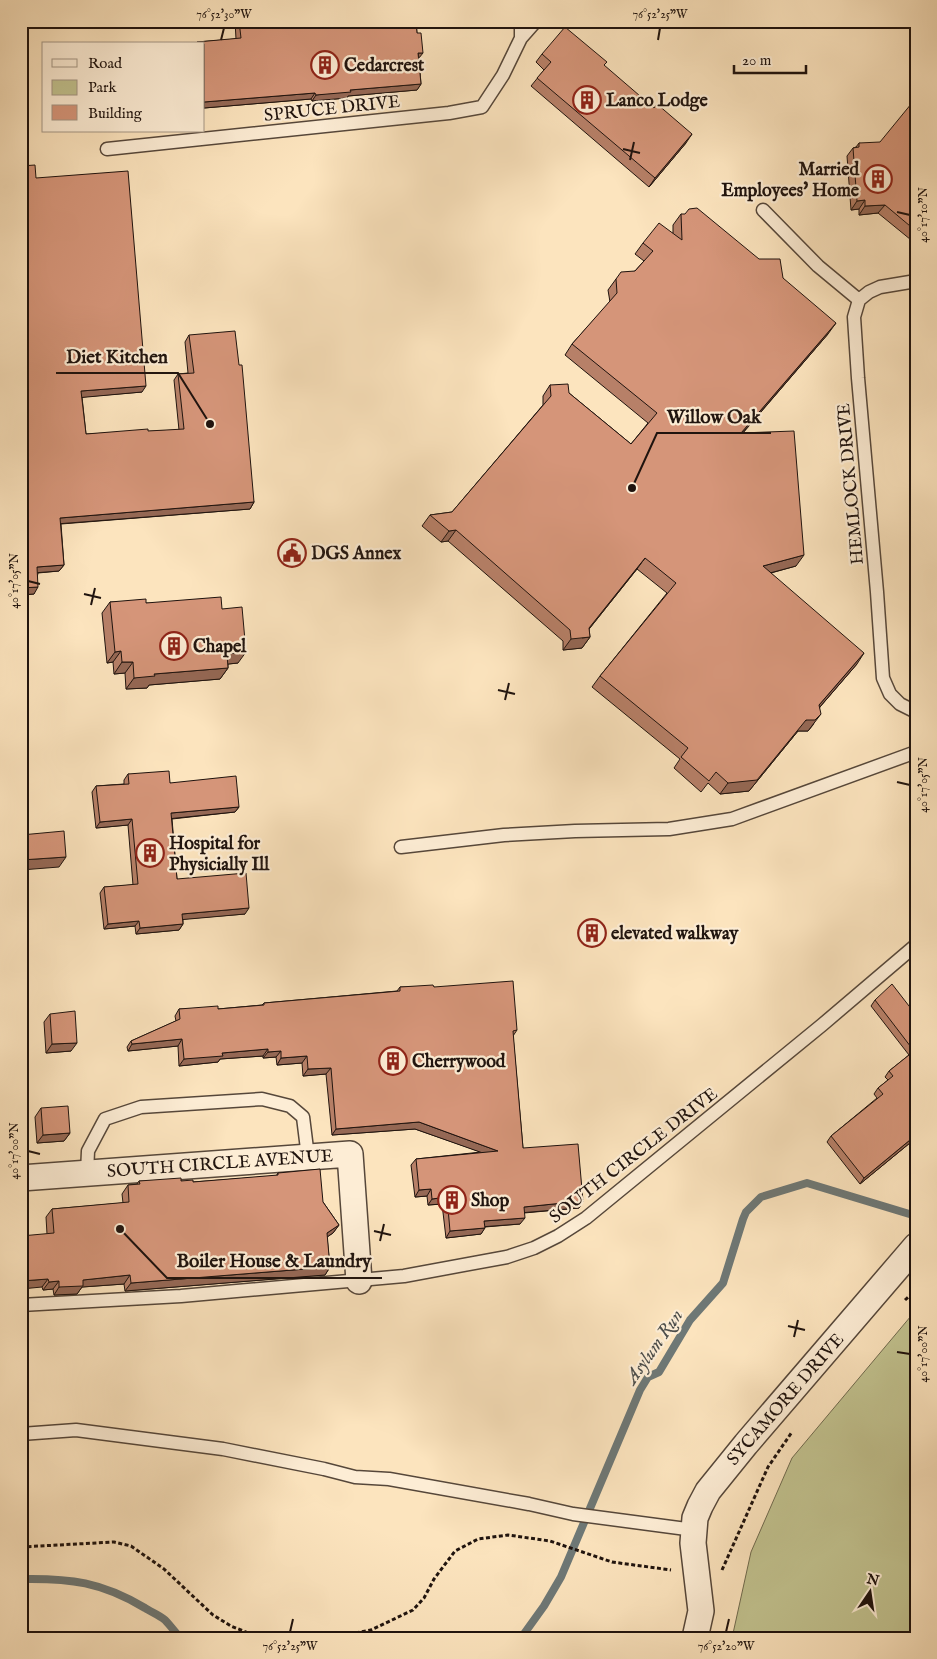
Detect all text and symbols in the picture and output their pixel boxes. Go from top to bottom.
text: 76°52'30"W [196,7,252,22]
text: 76°52'25"W [632,7,688,22]
legend [42,42,205,132]
scale bar [734,42,807,74]
building icon: Cedarcrest [310,50,340,80]
text: 20 m [742,51,772,70]
text: Road [88,54,123,73]
place label: Cedarcrest [344,55,425,78]
text: Park [88,78,118,97]
building icon: Lanco Lodge [572,85,602,115]
place label: Lanco Lodge [606,90,709,113]
street label: SPRUCE DRIVE [263,91,401,128]
text: Building [88,104,143,123]
place label: Married Employees' Home [721,159,860,203]
building icon: Married Employees' Home [863,164,893,194]
text: 40°17'10"N [916,187,931,243]
callout: Diet Kitchen [56,339,178,373]
text: Diet Kitchen [66,346,168,370]
callout: Willow Oak [657,399,771,433]
street label: HEMLOCK DRIVE [833,402,870,566]
text: Willow Oak [666,406,762,430]
public building icon: DGS Annex [277,538,307,568]
place label: DGS Annex [311,543,402,566]
text: 40°17'05"N [7,553,22,609]
building icon: Chapel [159,631,189,661]
place label: Chapel [193,636,247,659]
text: 40°17'05"N [916,757,931,813]
place label: Hospital for Physicially Ill [169,833,270,877]
building icon: Hospital for Physicially Ill [135,838,165,868]
building icon: elevated walkway [577,918,607,948]
place label: elevated walkway [611,923,740,946]
building icon: Cherrywood [378,1046,408,1076]
place label: Cherrywood [412,1051,506,1074]
street label: SOUTH CIRCLE DRIVE [545,1083,723,1229]
text: 40°17'00"N [7,1122,22,1180]
street label: SOUTH CIRCLE AVENUE [106,1145,334,1184]
building icon: Shop [437,1185,467,1215]
place label: Shop [471,1190,509,1213]
callout: Boiler House & Laundry [167,1244,382,1278]
text: Boiler House & Laundry [177,1250,372,1274]
water label: Asylum Run [619,1305,689,1391]
text: 40°17'00"N [916,1325,931,1383]
street label: SYCAMORE DRIVE [722,1329,850,1471]
north arrow [844,1566,894,1616]
text: N [864,1570,881,1590]
text: 76°52'25"W [262,1639,318,1654]
text: 76°52'20"W [698,1639,755,1654]

